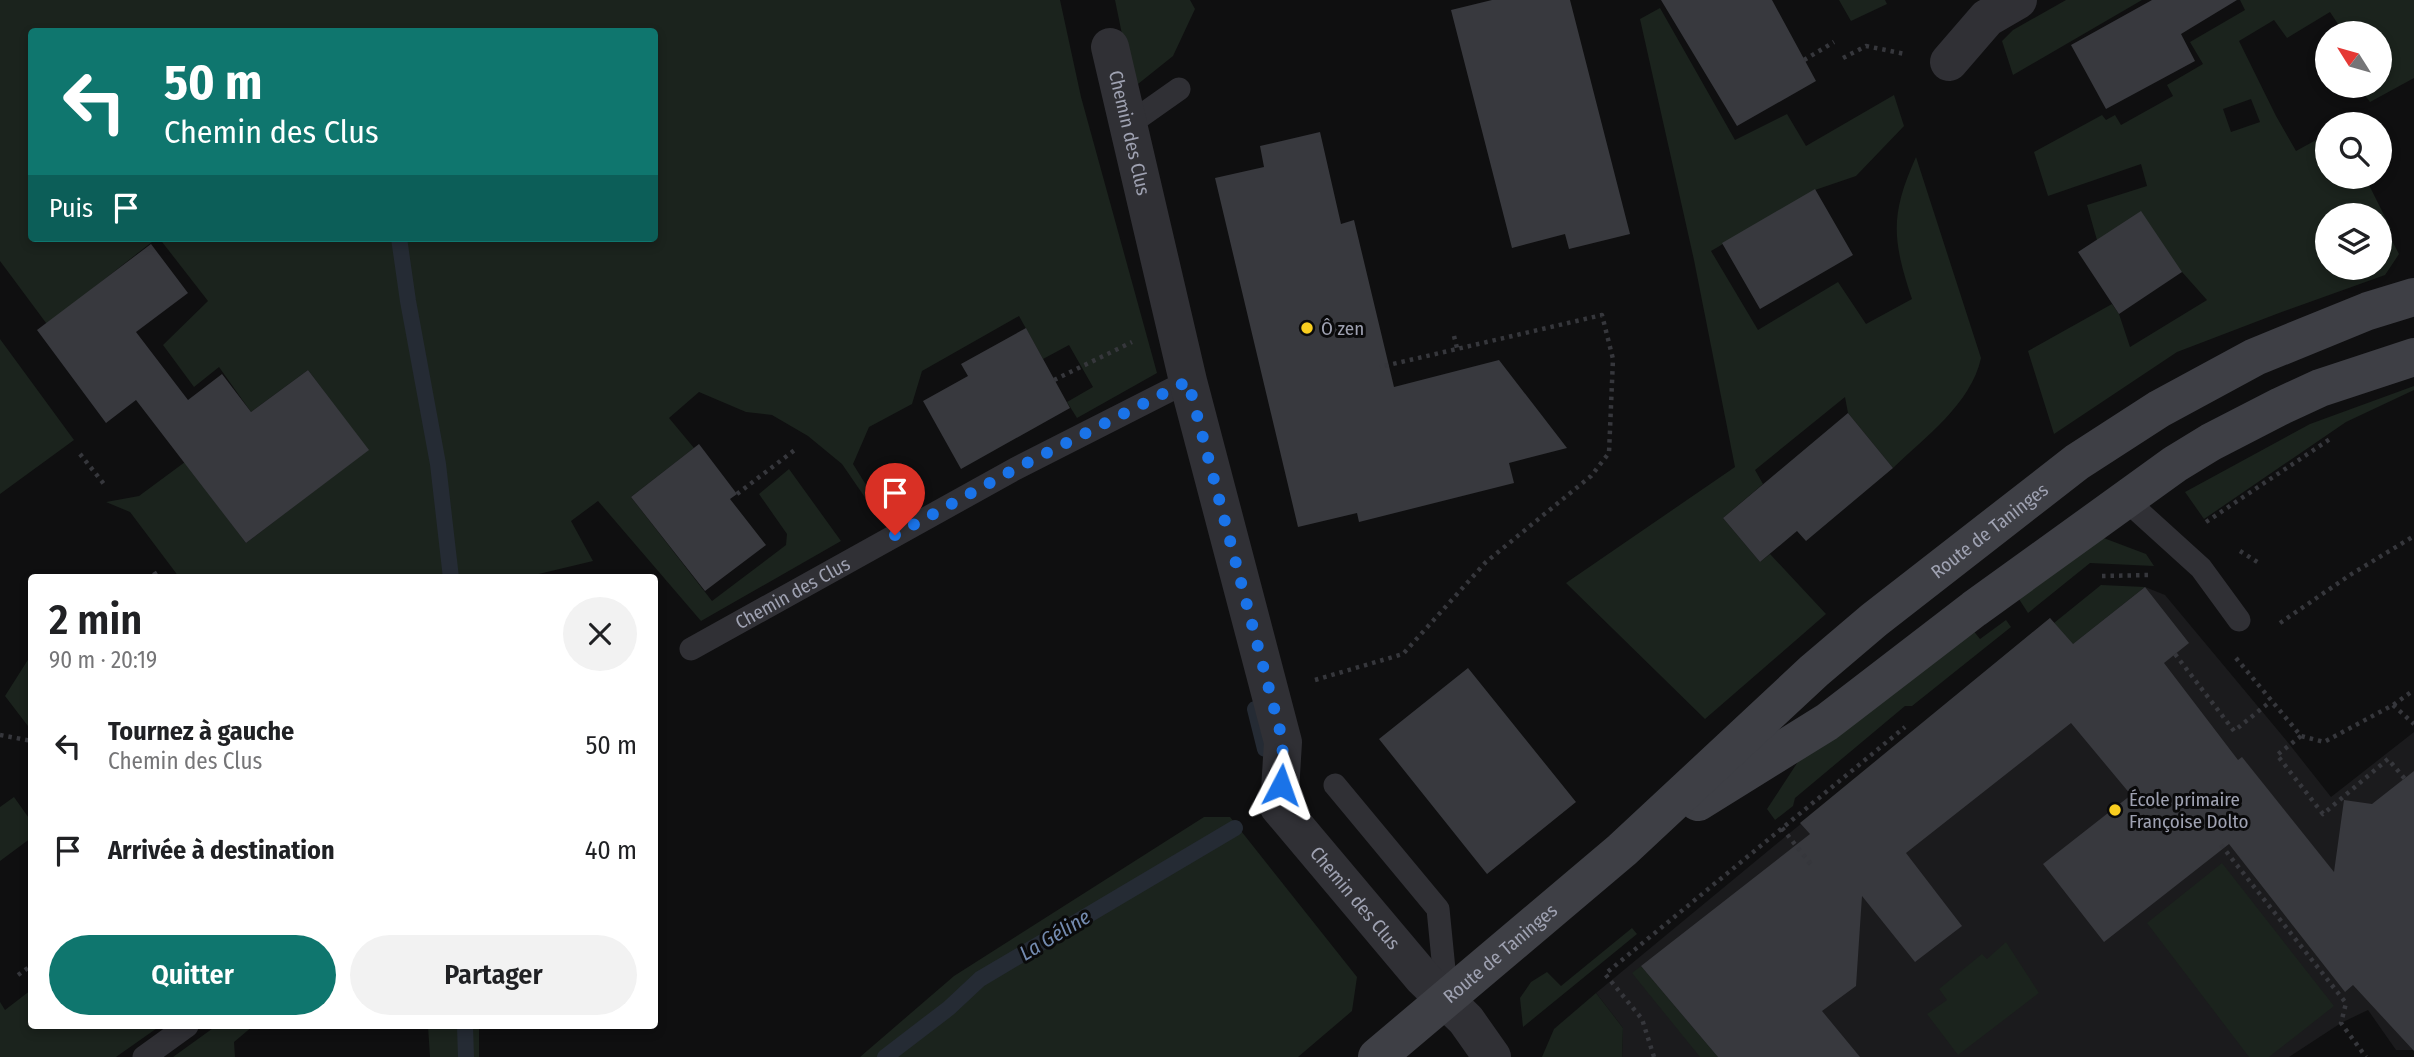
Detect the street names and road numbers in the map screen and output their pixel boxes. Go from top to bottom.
street label: Chemin des Clus [1104,68,1156,197]
street label: Route de Taninges [1926,478,2052,583]
street label: Chemin des Clus [731,552,854,634]
street label: Chemin des Clus [1306,842,1405,954]
street label: Route de Taninges [1438,898,1562,1008]

